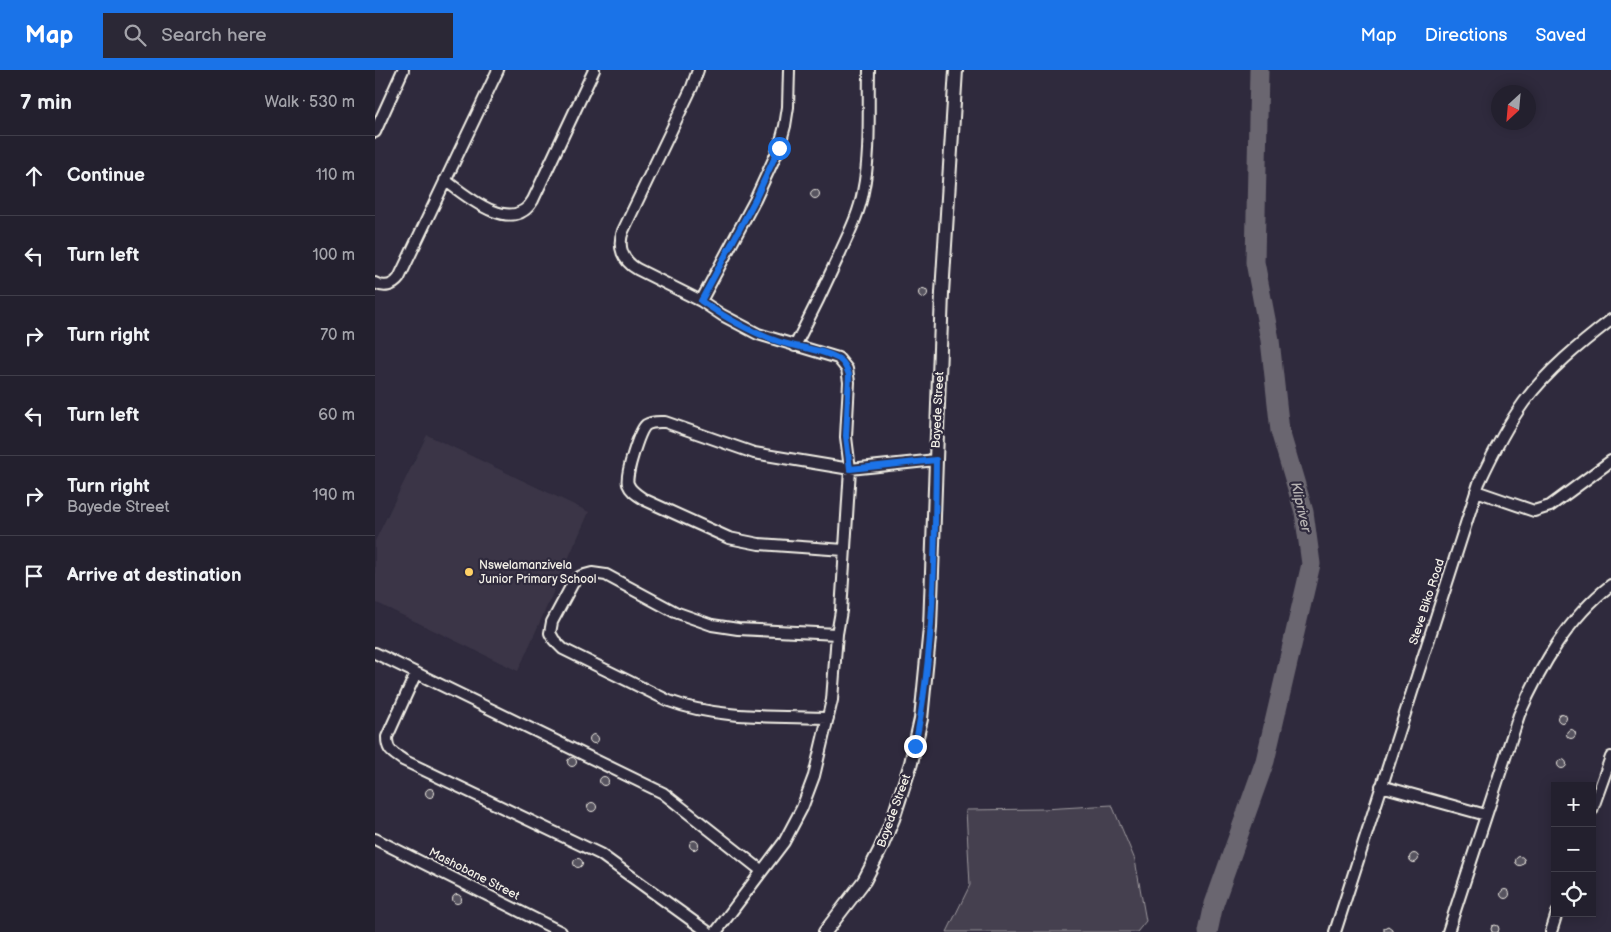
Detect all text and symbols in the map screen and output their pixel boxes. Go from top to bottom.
search box [103,13,453,58]
text: Map [25,21,73,50]
icon: search [121,21,149,49]
text: Search here [161,24,267,47]
text: Map [1361,25,1397,46]
text: Directions [1425,25,1507,46]
text: Saved [1535,25,1586,46]
north arrow [1491,85,1536,130]
text: 7 min [20,90,72,115]
text: Walk · 530 m [264,93,355,112]
route start [768,137,791,160]
icon: ahead [20,162,48,190]
text: Continue [67,164,145,187]
text: 110 m [316,166,355,185]
icon: left [20,242,48,270]
text: Turn left [67,244,139,267]
text: 100 m [312,246,355,265]
icon: right [20,322,48,350]
text: Turn right [67,324,150,347]
text: 70 m [320,326,355,345]
street label: Bayede Street [929,371,948,449]
icon: left [20,402,48,430]
text: Turn left [67,404,139,427]
text: 60 m [318,406,355,425]
text: Turn right [67,475,150,498]
water label: Klipriver [1287,480,1315,535]
icon: right [20,482,48,510]
text: 190 m [313,486,355,505]
text: Bayede Street [67,498,169,517]
street label: Steve Biko Road [1406,557,1448,647]
place label: Nswelamanzivela Junior Primary School [479,558,596,587]
icon: arrive [20,562,48,590]
text: Arrive at destination [67,564,242,587]
marker: Nswelamanzivela Junior Primary School [463,566,475,578]
route end [904,735,927,758]
street label: Bayede Street [874,772,914,850]
map controls [1551,782,1596,917]
button: + [1551,782,1596,827]
button: − [1551,827,1596,872]
street label: Mashobane Street [426,845,522,904]
button: locate [1551,872,1596,917]

